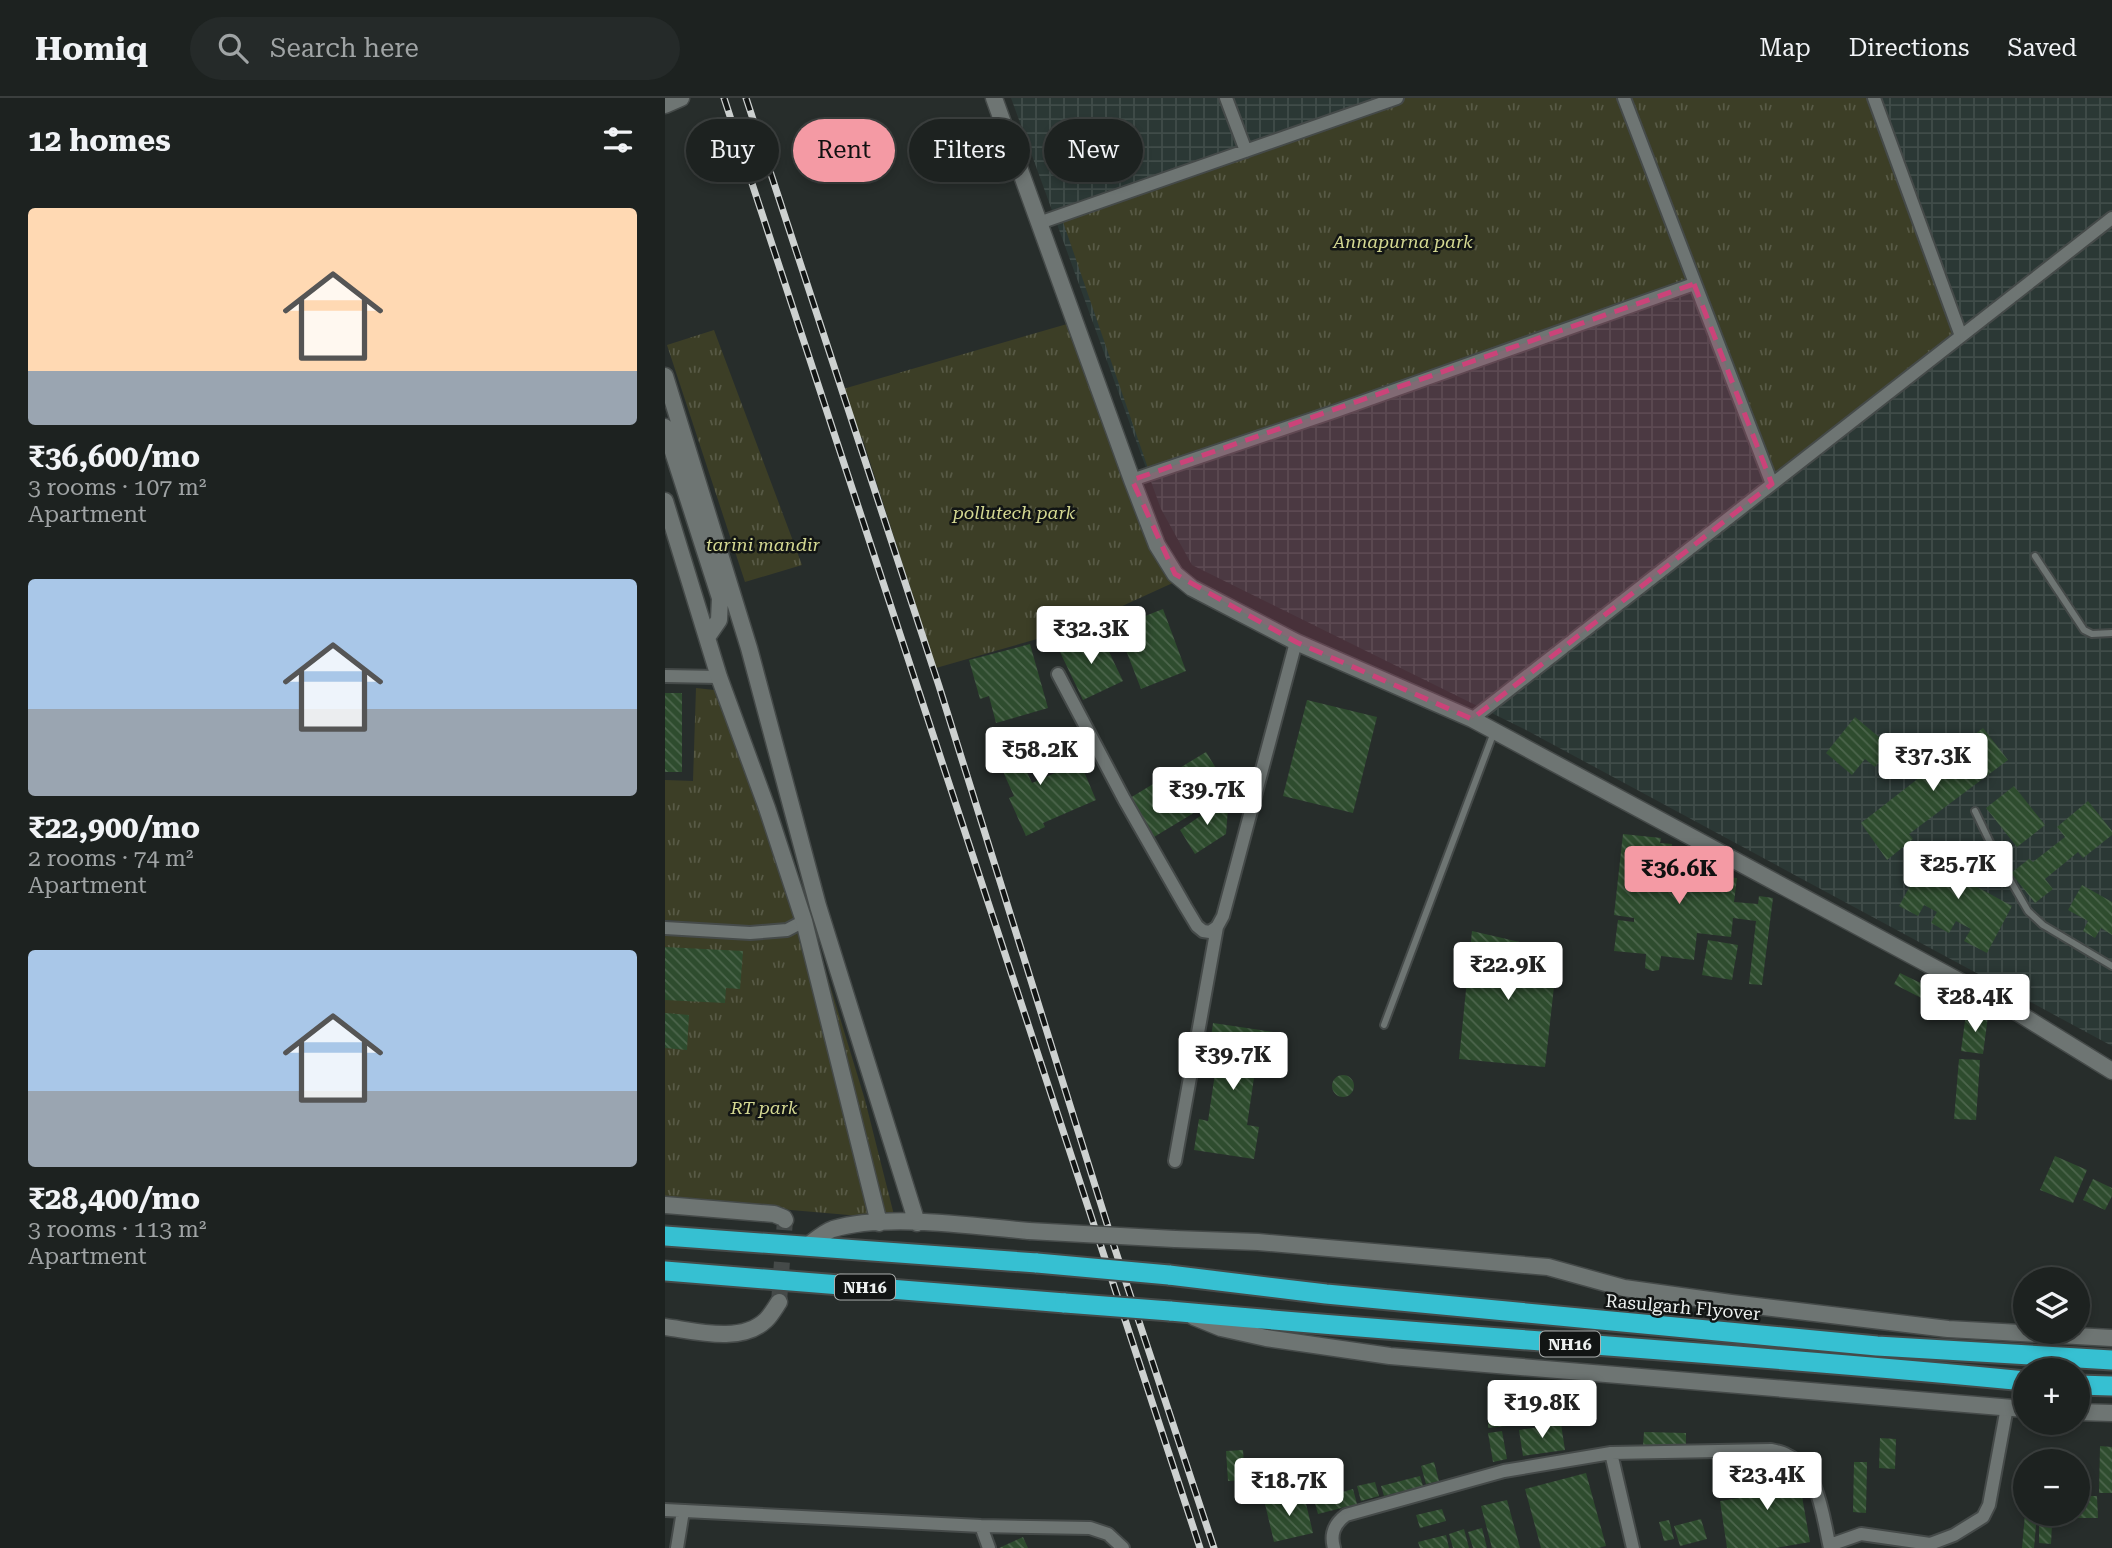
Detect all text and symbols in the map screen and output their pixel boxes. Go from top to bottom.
search box [190,17,680,80]
text: Homiq [35,29,148,68]
icon: search [214,29,252,67]
text: Search here [270,33,419,63]
text: Map [1759,34,1811,62]
text: Directions [1849,34,1969,62]
text: Saved [2007,34,2077,62]
chip: Buy [686,119,779,182]
chip: Rent [793,119,895,182]
chip: Filters [909,119,1030,182]
chip: New [1044,119,1143,182]
icon: filters [599,121,637,159]
text: 12 homes [28,123,171,158]
park label: Annapurna park [1332,231,1473,252]
icon: home [270,253,396,379]
text: ₹36,600/mo [28,439,200,474]
text: 3 rooms · 107 m² [28,474,206,501]
text: Apartment [28,501,147,528]
park label: pollutech park [951,502,1076,523]
park label: tarini mandir [706,534,821,555]
pin: ₹32.3K [1034,606,1148,666]
text: ₹32.3K [1053,615,1129,642]
icon: home [270,624,396,750]
pin: ₹58.2K [983,728,1097,787]
pin: ₹37.3K [1876,734,1990,793]
text: ₹58.2K [1002,736,1078,763]
text: ₹37.3K [1895,742,1971,769]
pin: ₹39.7K [1150,768,1264,827]
text: ₹39.7K [1169,776,1245,803]
text: ₹22,900/mo [28,810,200,845]
pin: ₹25.7K [1901,842,2015,901]
text: 2 rooms · 74 m² [28,845,194,872]
pin: ₹36.6K [1622,846,1736,906]
text: ₹25.7K [1920,850,1996,877]
text: ₹36.6K [1641,855,1717,882]
text: Apartment [28,872,147,899]
pin: ₹22.9K [1451,942,1565,1002]
text: ₹22.9K [1470,951,1546,978]
pin: ₹28.4K [1918,974,2032,1034]
text: ₹28.4K [1937,983,2013,1010]
icon: home [270,995,396,1121]
pin: ₹39.7K [1176,1032,1290,1092]
text: ₹39.7K [1195,1041,1271,1068]
park label: RT park [729,1097,798,1118]
text: ₹28,400/mo [28,1181,200,1216]
text: 3 rooms · 113 m² [28,1216,206,1243]
text: Apartment [28,1243,147,1270]
map controls [2013,1267,2090,1526]
button: layers [2013,1267,2090,1344]
road number: NH16 [835,1274,895,1300]
street label: Rasulgarh Flyover [1605,1290,1761,1324]
road number: NH16 [1540,1332,1600,1356]
button: + [2013,1358,2090,1435]
pin: ₹19.8K [1485,1380,1599,1440]
text: ₹19.8K [1504,1389,1580,1416]
button: − [2013,1449,2090,1526]
pin: ₹23.4K [1710,1452,1824,1512]
pin: ₹18.7K [1232,1458,1346,1518]
text: ₹23.4K [1729,1461,1805,1488]
text: ₹18.7K [1251,1467,1327,1494]

